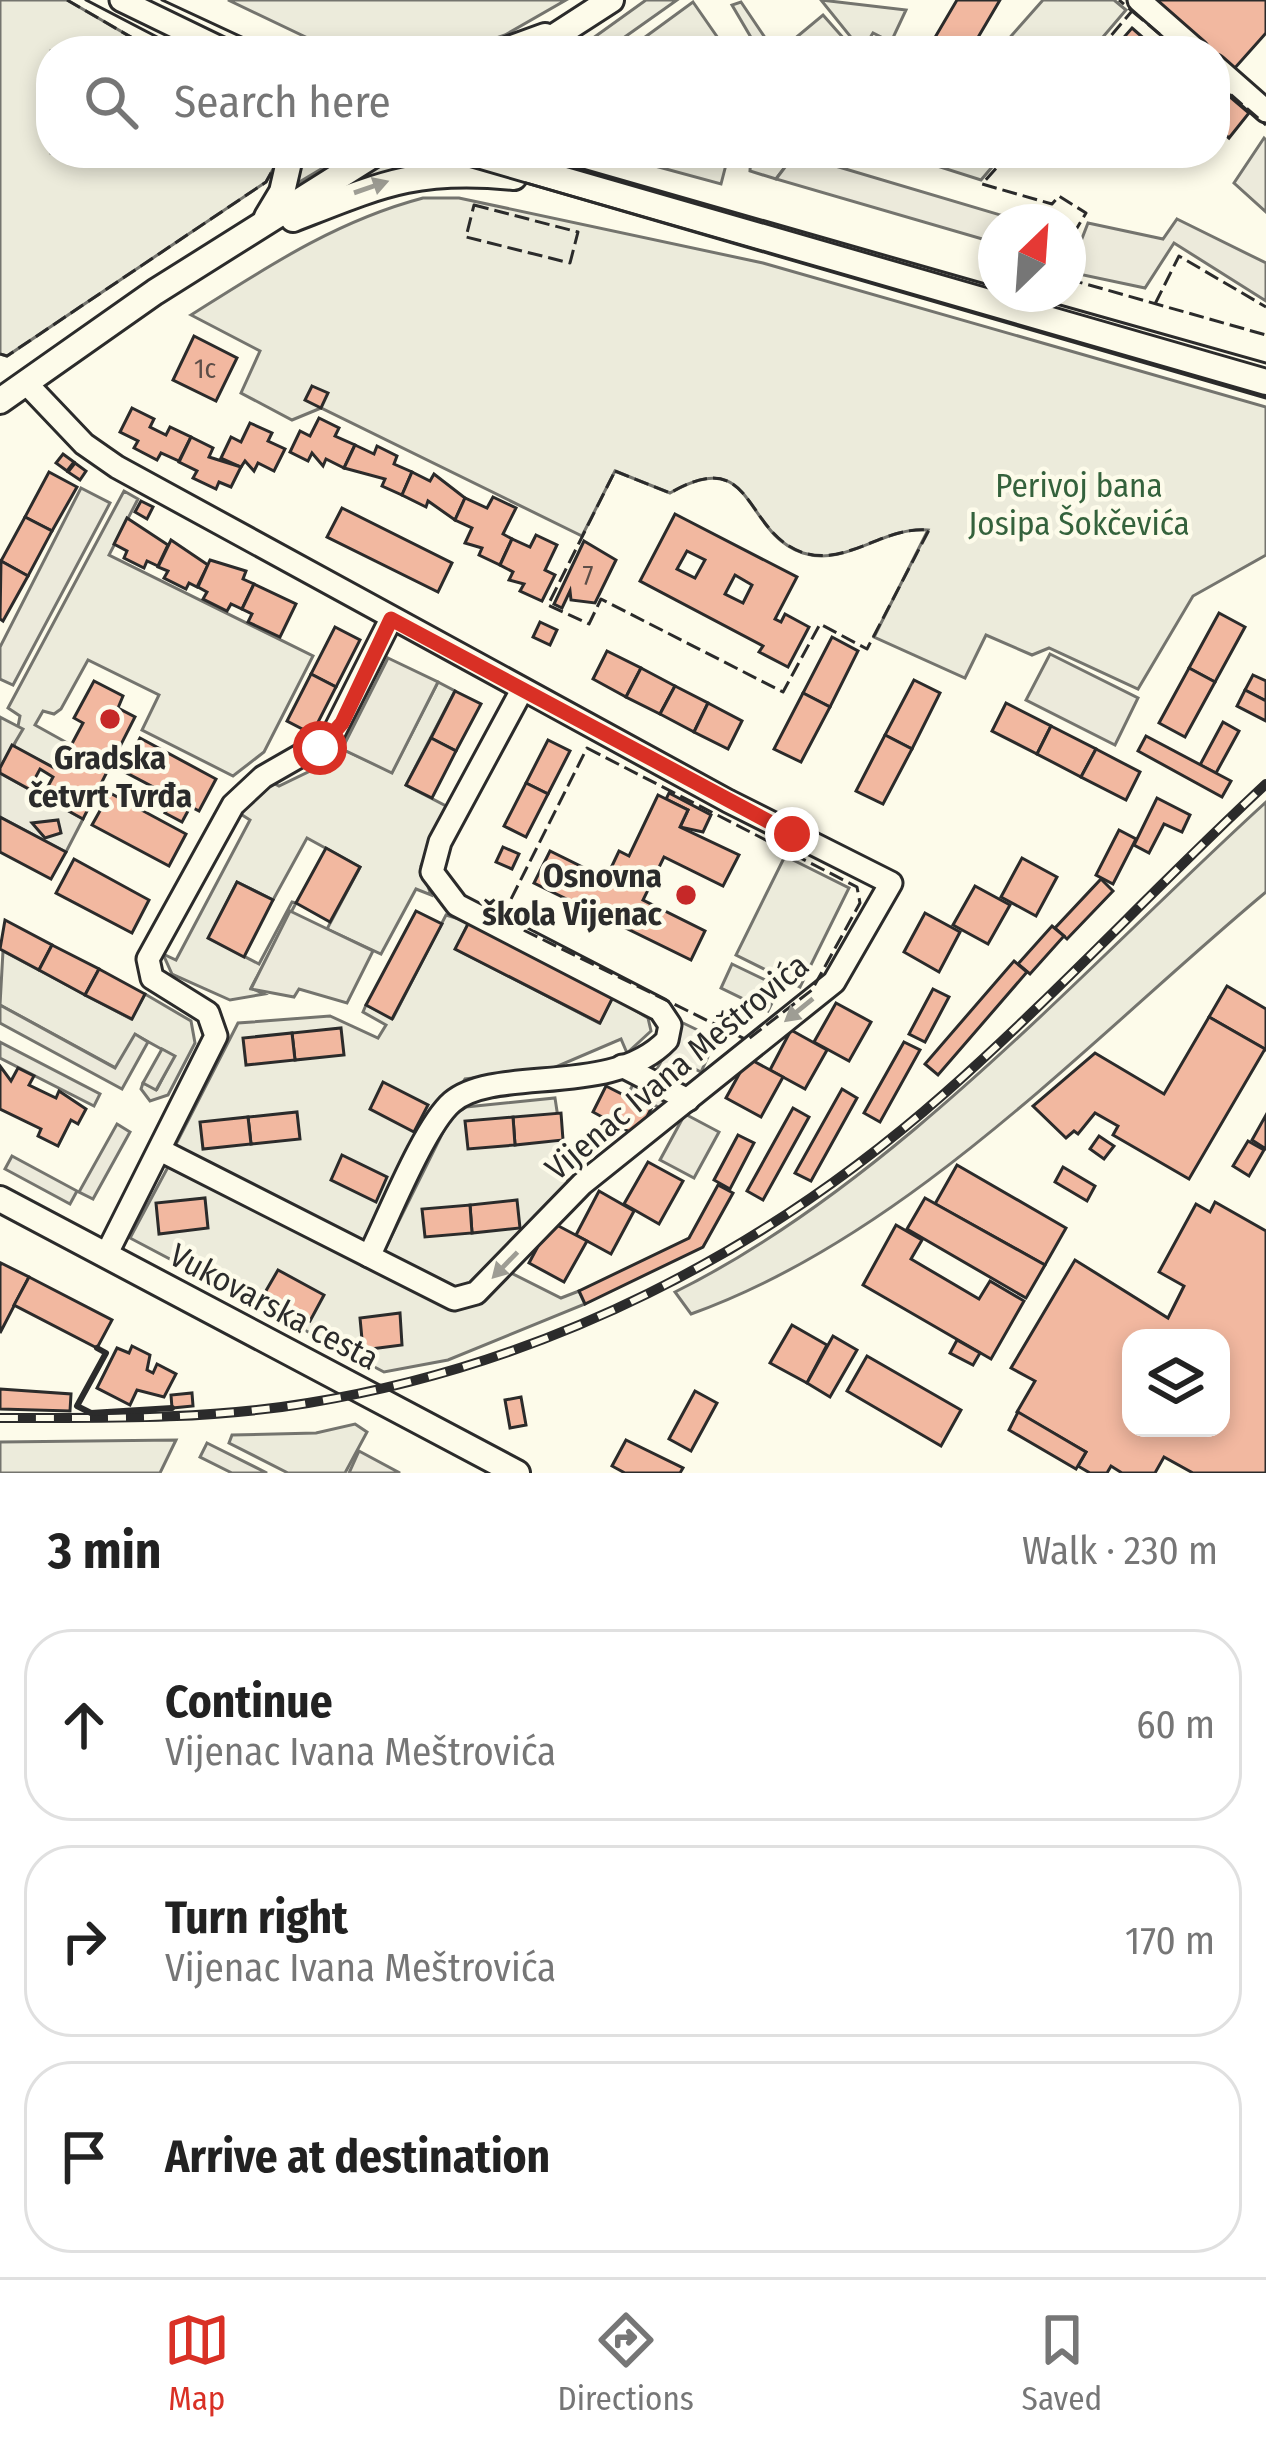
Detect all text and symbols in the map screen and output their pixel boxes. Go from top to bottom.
search box [36,36,1230,168]
icon: search [78,69,144,135]
text: Search here [174,75,391,129]
one-way arrow [353,177,389,195]
north arrow [978,204,1086,312]
house number: 1c [194,353,216,385]
park label: Perivoj bana Josipa Šokčevića [968,466,1190,544]
house number: 7 [583,560,594,592]
marker: Gradska četvrt Tvrđa [97,706,123,732]
route start [293,721,347,775]
place label: Gradska četvrt Tvrđa [28,738,192,816]
route end [765,807,819,861]
place label: Osnovna škola Vijenac [482,856,663,934]
marker: Osnovna škola Vijenac [673,882,699,908]
street label: Vijenac Ivana Meštrovića [537,945,817,1189]
one-way arrow [783,997,814,1022]
street label: Vukovarska cesta [163,1235,385,1379]
one-way arrow [491,1250,519,1279]
map controls [1122,1329,1230,1437]
button: layers [1122,1329,1230,1437]
text: 3 min [48,1520,162,1582]
text: Walk · 230 m [1022,1528,1218,1574]
text: Continue [165,1675,333,1729]
icon: ahead [51,1692,117,1758]
text: 60 m [1136,1702,1215,1748]
text: Vijenac Ivana Meštrovića [165,1729,556,1775]
text: Turn right [165,1891,348,1945]
icon: right [51,1908,117,1974]
text: 170 m [1125,1918,1215,1964]
text: Vijenac Ivana Meštrovića [165,1945,556,1991]
icon: arrive [51,2124,117,2190]
text: Arrive at destination [165,2130,550,2184]
tab: Map [164,2307,230,2419]
tab: Directions [557,2307,694,2419]
tab: Saved [1022,2307,1102,2419]

